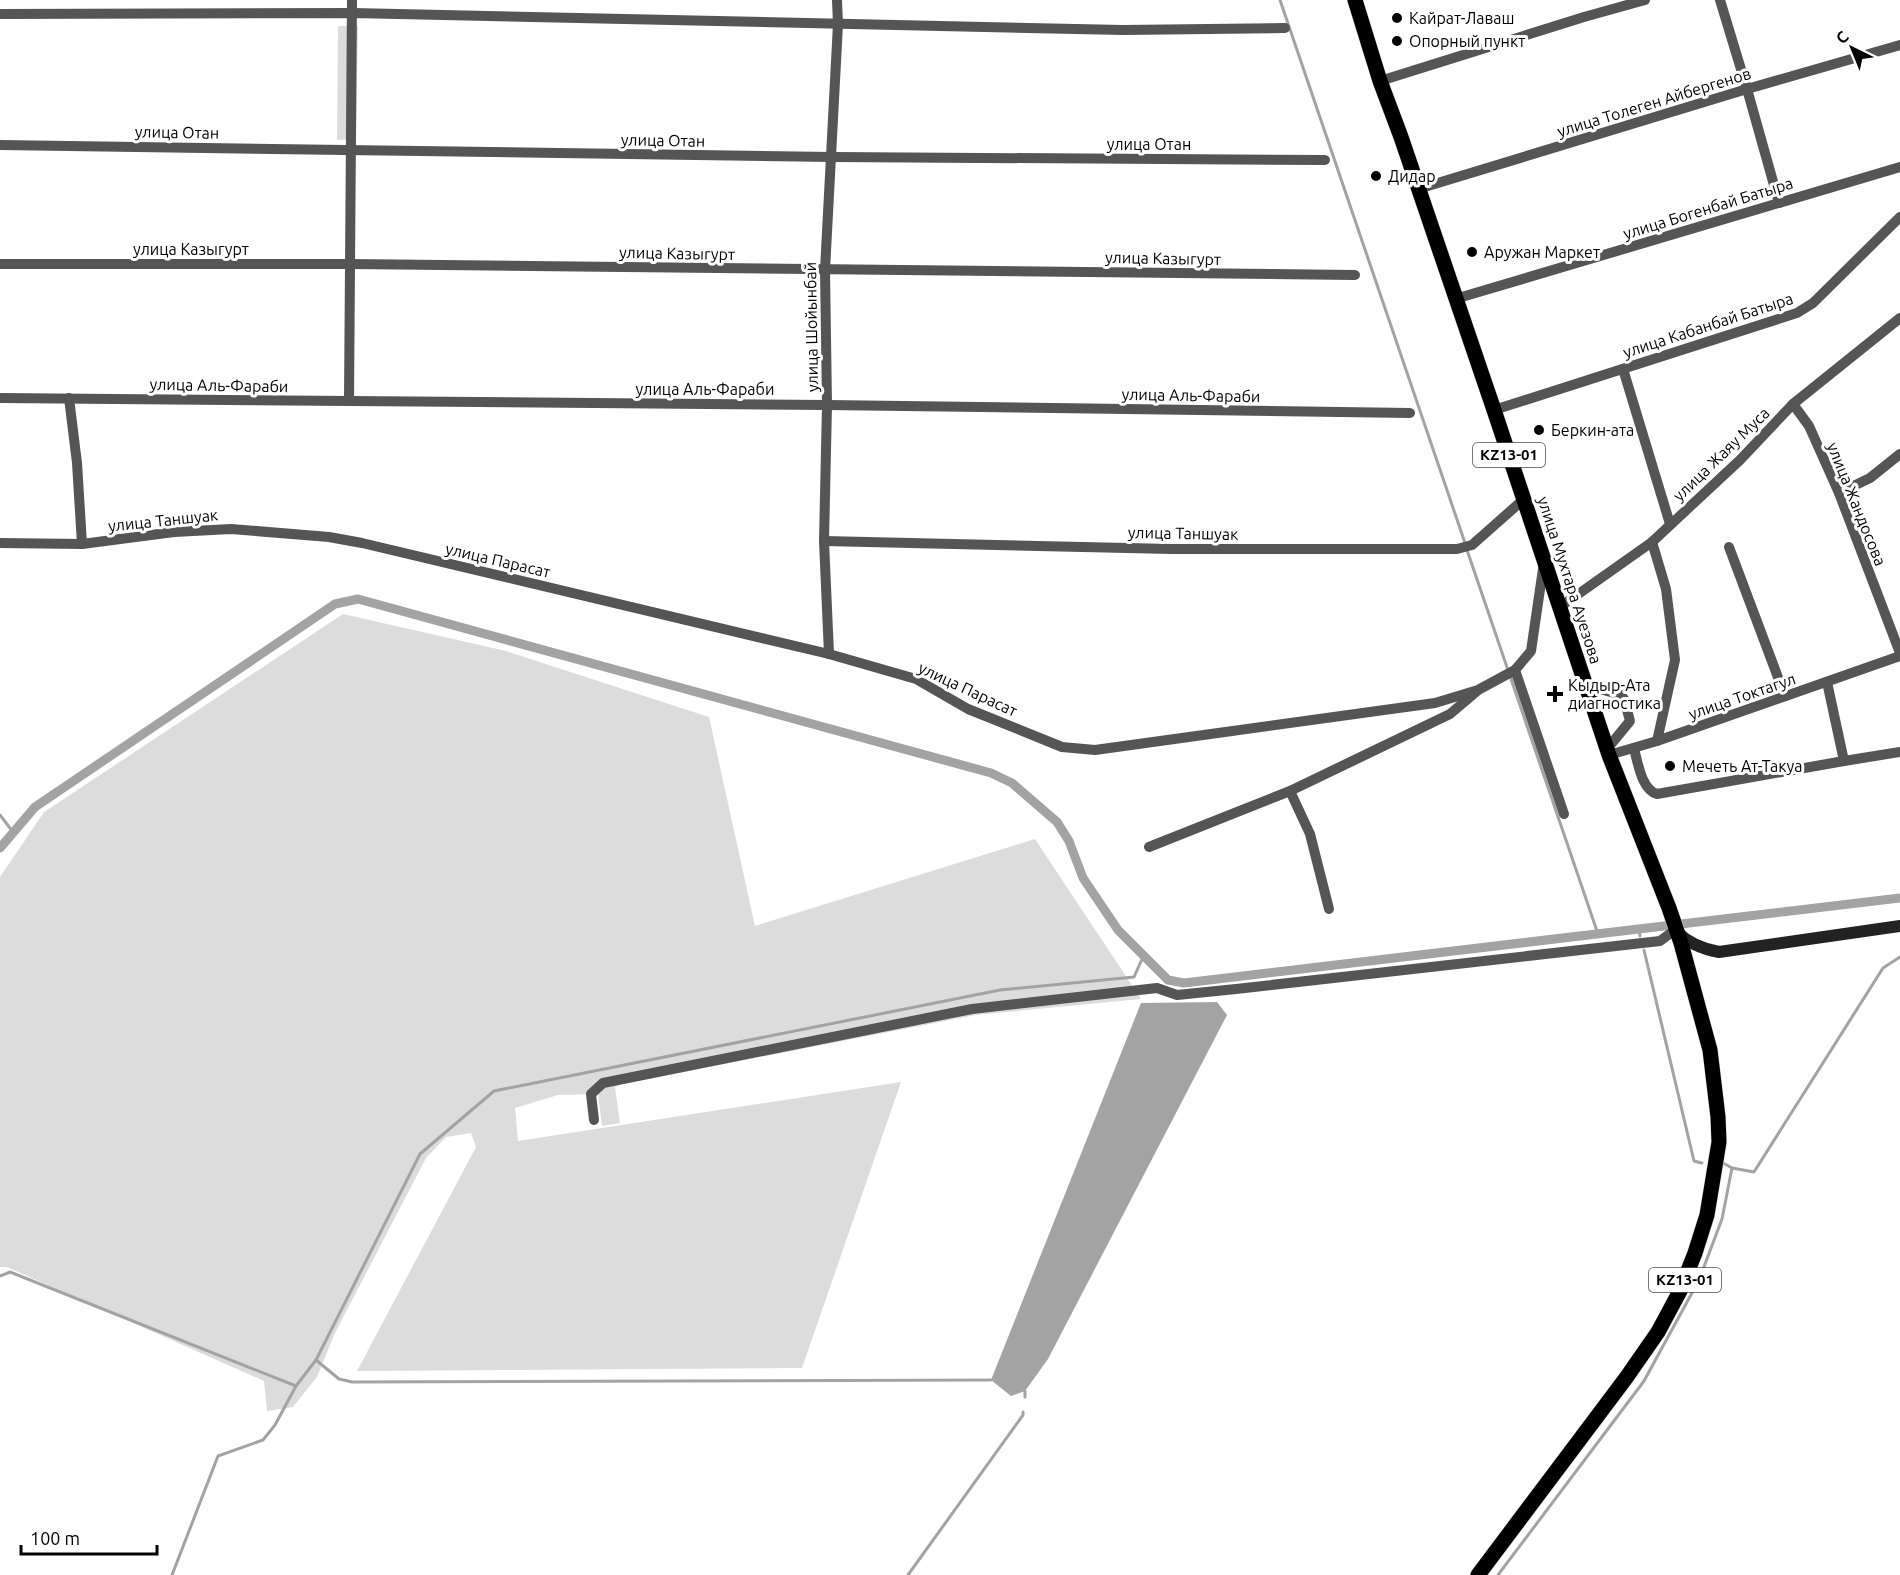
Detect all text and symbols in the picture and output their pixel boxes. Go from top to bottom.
place label: Кайрат-Лаваш [1409,9,1514,27]
marker: Кайрат-Лаваш [1390,11,1404,25]
north arrow [1822,18,1882,78]
text: С [1832,27,1852,47]
place label: Опорный пункт [1409,32,1525,50]
marker: Опорный пункт [1390,34,1404,48]
street label: улица Толеген Айбергенов [1555,64,1753,140]
street label: улица Отан [135,122,219,142]
street label: улица Отан [621,130,705,150]
street label: улица Отан [1107,135,1191,153]
place label: Дидар [1388,167,1436,185]
marker: Дидар [1369,169,1383,183]
street label: улица Богенбай Батыра [1621,174,1795,242]
street label: улица Казыгурт [133,240,249,258]
street label: улица Казыгурт [619,243,735,263]
place label: Аружан Маркет [1484,243,1600,261]
marker: Аружан Маркет [1465,245,1479,259]
street label: улица Казыгурт [1105,248,1221,268]
street label: улица Шойынбай [801,262,821,392]
street label: улица Кабанбай Батыра [1621,289,1795,361]
street label: улица Аль-Фараби [149,375,289,395]
street label: улица Аль-Фараби [636,380,774,398]
street label: улица Аль-Фараби [1121,385,1261,405]
street label: улица Жаяу Муса [1669,404,1773,504]
place label: Беркин-ата [1551,421,1634,439]
marker: Беркин-ата [1532,423,1546,437]
street label: улица Жандосова [1824,440,1890,568]
road number: KZ13-01 [1473,443,1545,467]
street label: улица Мухтара Ауезова [1534,494,1606,666]
street label: улица Таншуак [107,505,219,535]
street label: улица Таншуак [1128,523,1238,543]
street label: улица Парасат [444,539,552,581]
street label: улица Парасат [916,658,1020,720]
street label: улица Токтагул [1686,669,1798,723]
place label: Кыдыр-Ата диагностика [1568,676,1661,712]
marker: Кыдыр-Ата диагностика [1546,685,1564,703]
place label: Мечеть Ат-Такуа [1682,757,1803,775]
marker: Мечеть Ат-Такуа [1663,759,1677,773]
road number: KZ13-01 [1649,1268,1721,1292]
scale bar [21,1518,158,1556]
text: 100 m [30,1528,80,1548]

